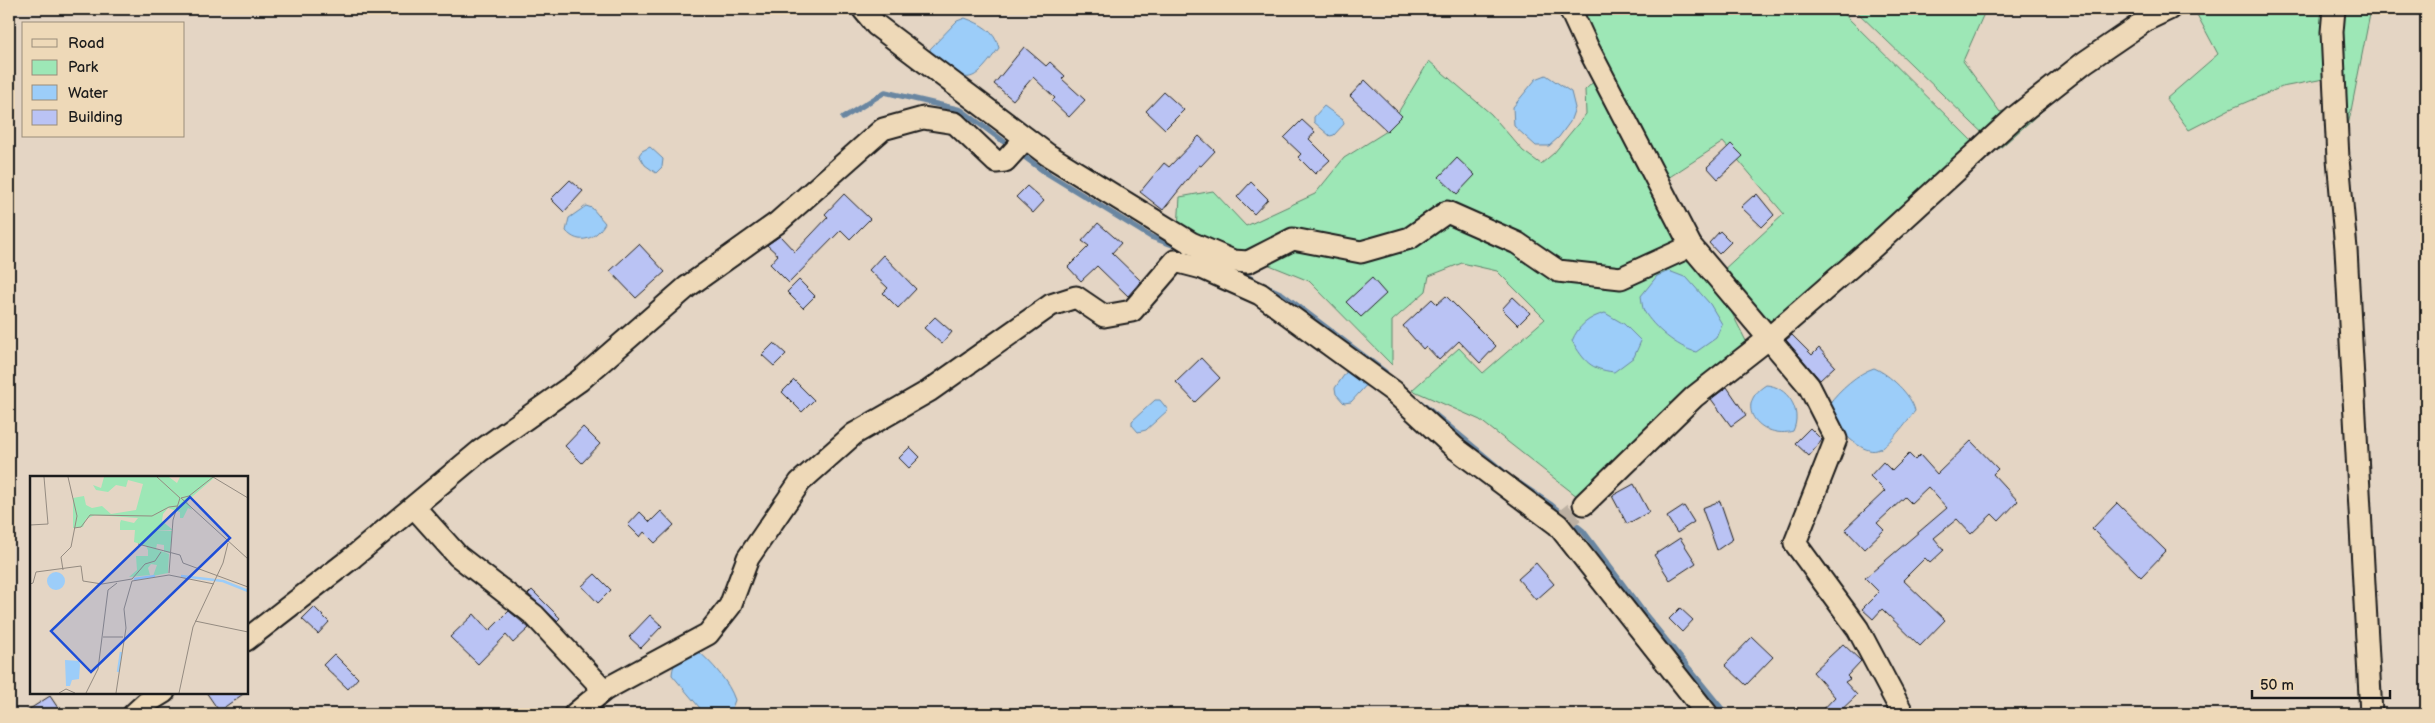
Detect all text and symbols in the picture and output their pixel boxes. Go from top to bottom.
legend [22,22,185,138]
text: Road [68,34,104,53]
text: Park [68,58,99,77]
text: Water [68,84,108,103]
text: Building [68,108,123,127]
inset map [30,476,248,693]
scale bar [2252,668,2390,700]
text: 50 m [2260,676,2294,695]

